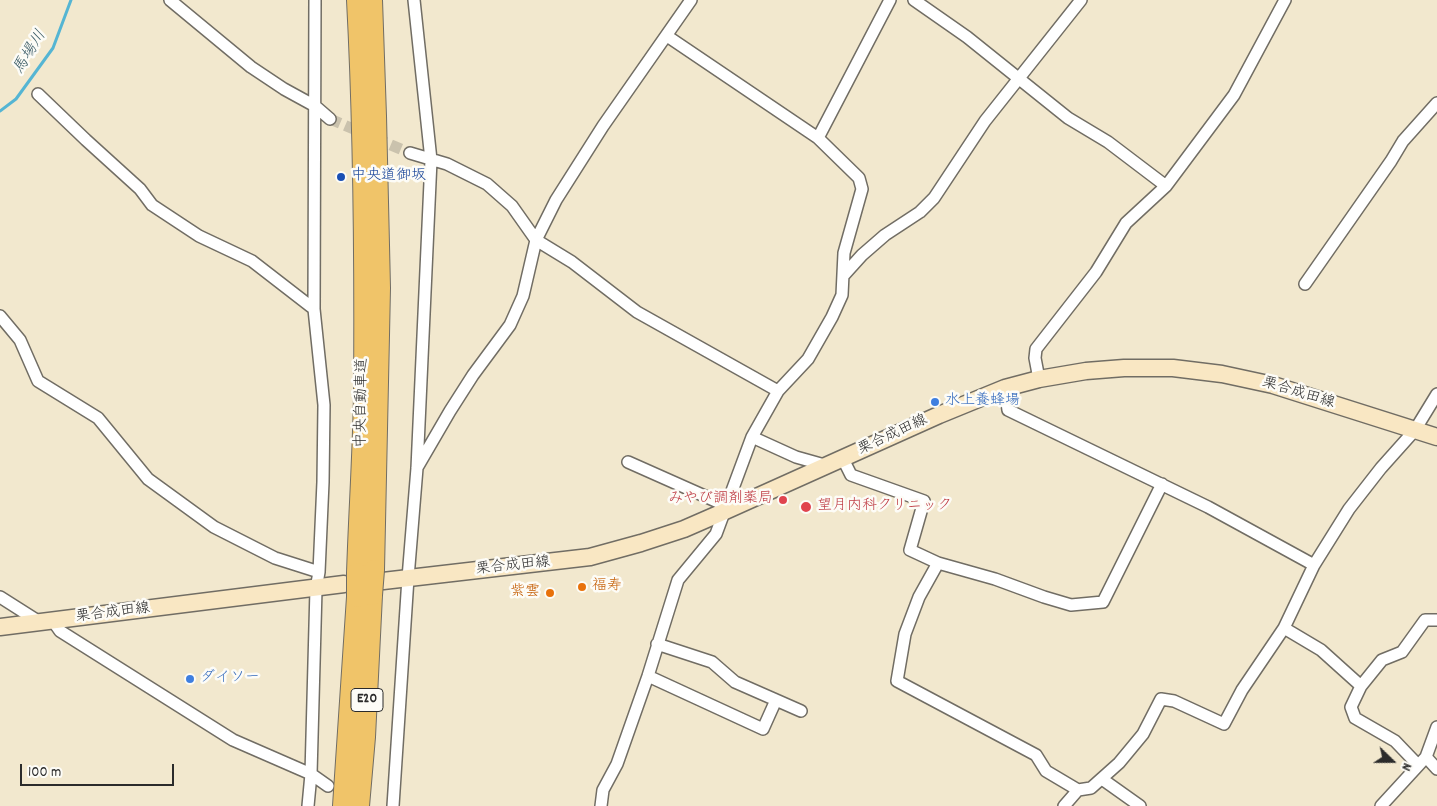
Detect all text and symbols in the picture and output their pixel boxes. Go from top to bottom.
water label: 馬場川 [10,28,52,78]
place label: 中央道御坂 [351,168,426,186]
marker: 中央道御坂 [335,171,347,183]
street label: 中央自動車道 [353,358,373,448]
street label: 栗合成田線 [1260,374,1336,414]
place label: 水上養蜂場 [945,393,1020,411]
marker: 水上養蜂場 [929,396,941,408]
street label: 栗合成田線 [855,412,931,460]
place label: みやび調剤薬局 [668,491,773,509]
marker: みやび調剤薬局 [777,494,789,506]
place label: 望月内科クリニック [817,498,952,516]
marker: 望月内科クリニック [799,500,813,514]
street label: 栗合成田線 [475,554,551,580]
place label: 福寿 [592,578,622,596]
marker: 福寿 [576,581,588,593]
place label: 紫雲 [510,584,540,602]
marker: 紫雲 [544,587,556,599]
street label: 栗合成田線 [75,600,151,628]
place label: ダイソー [200,670,260,688]
marker: ダイソー [184,673,196,685]
road number: E20 [351,688,383,712]
north arrow [1367,736,1417,786]
scale bar [22,754,176,786]
text: N [1395,760,1416,774]
text: 100 m [28,762,61,784]

